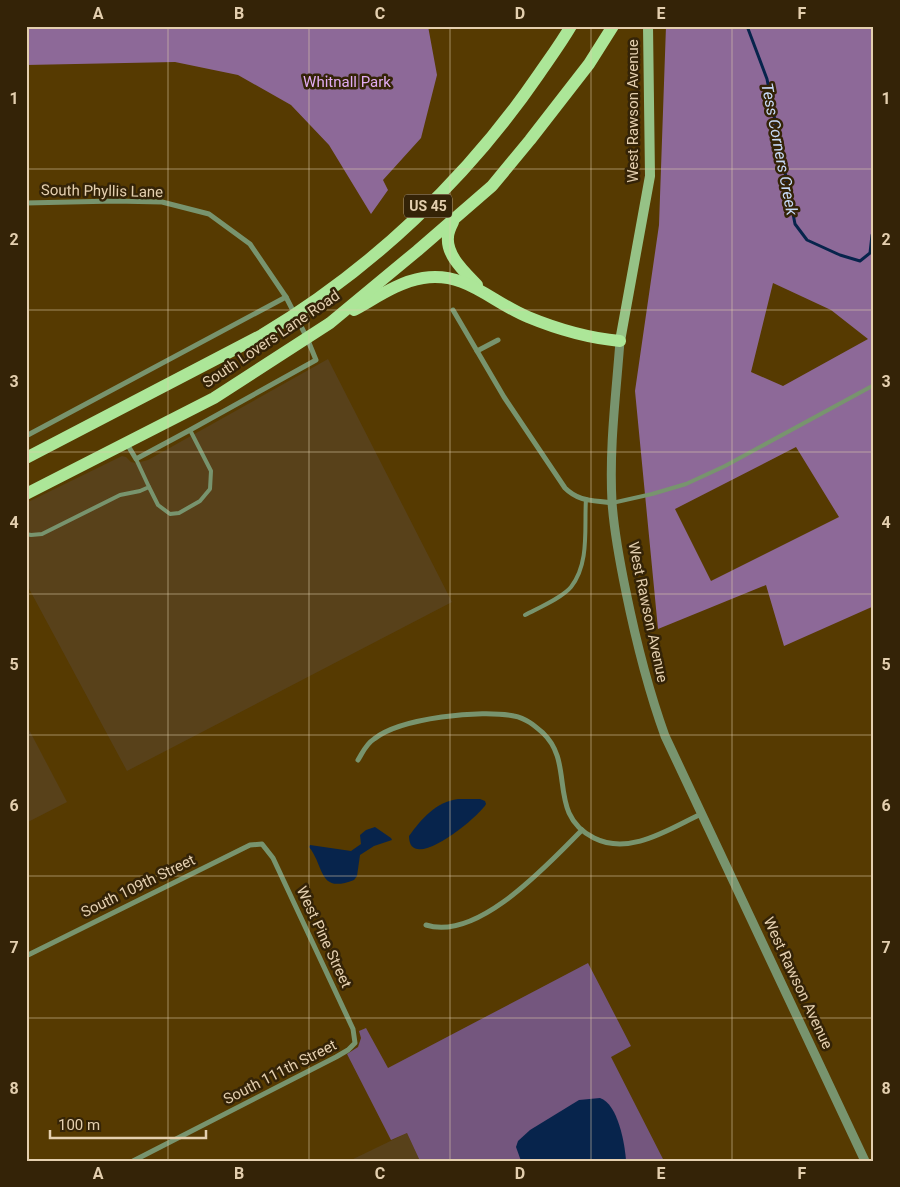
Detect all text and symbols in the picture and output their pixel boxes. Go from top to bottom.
text: A [93,4,104,23]
text: B [234,4,244,23]
text: C [375,4,385,23]
text: D [515,4,525,23]
text: E [657,4,666,23]
text: F [798,4,807,23]
street label: West Rawson Avenue [624,39,642,183]
park label: Whitnall Park [303,73,391,91]
water label: Tess Corners Creek [757,81,802,218]
text: 1 [9,89,19,108]
text: 1 [881,89,891,108]
street label: South Phyllis Lane [41,181,163,201]
road number: US 45 [404,195,452,218]
text: 2 [9,230,19,249]
text: 2 [881,230,891,249]
street label: South Lovers Lane Road [199,286,343,392]
text: 3 [9,372,19,391]
text: 3 [881,372,891,391]
text: 4 [9,513,19,532]
text: 4 [881,513,891,532]
street label: West Rawson Avenue [624,540,672,684]
text: 5 [9,655,19,674]
text: 5 [881,655,891,674]
text: 6 [9,796,19,815]
text: 6 [881,796,891,815]
street label: South 109th Street [78,851,198,921]
street label: West Pine Street [293,883,355,991]
street label: West Rawson Avenue [760,914,836,1052]
text: 7 [9,938,19,957]
text: 7 [881,938,891,957]
street label: South 111th Street [221,1036,340,1108]
text: 8 [9,1079,19,1098]
text: 8 [881,1079,891,1098]
scale bar [50,1107,206,1139]
text: 100 m [58,1116,100,1134]
text: A [93,1164,104,1183]
text: B [234,1164,244,1183]
text: C [375,1164,385,1183]
text: D [515,1164,525,1183]
text: E [657,1164,666,1183]
text: F [798,1164,807,1183]

